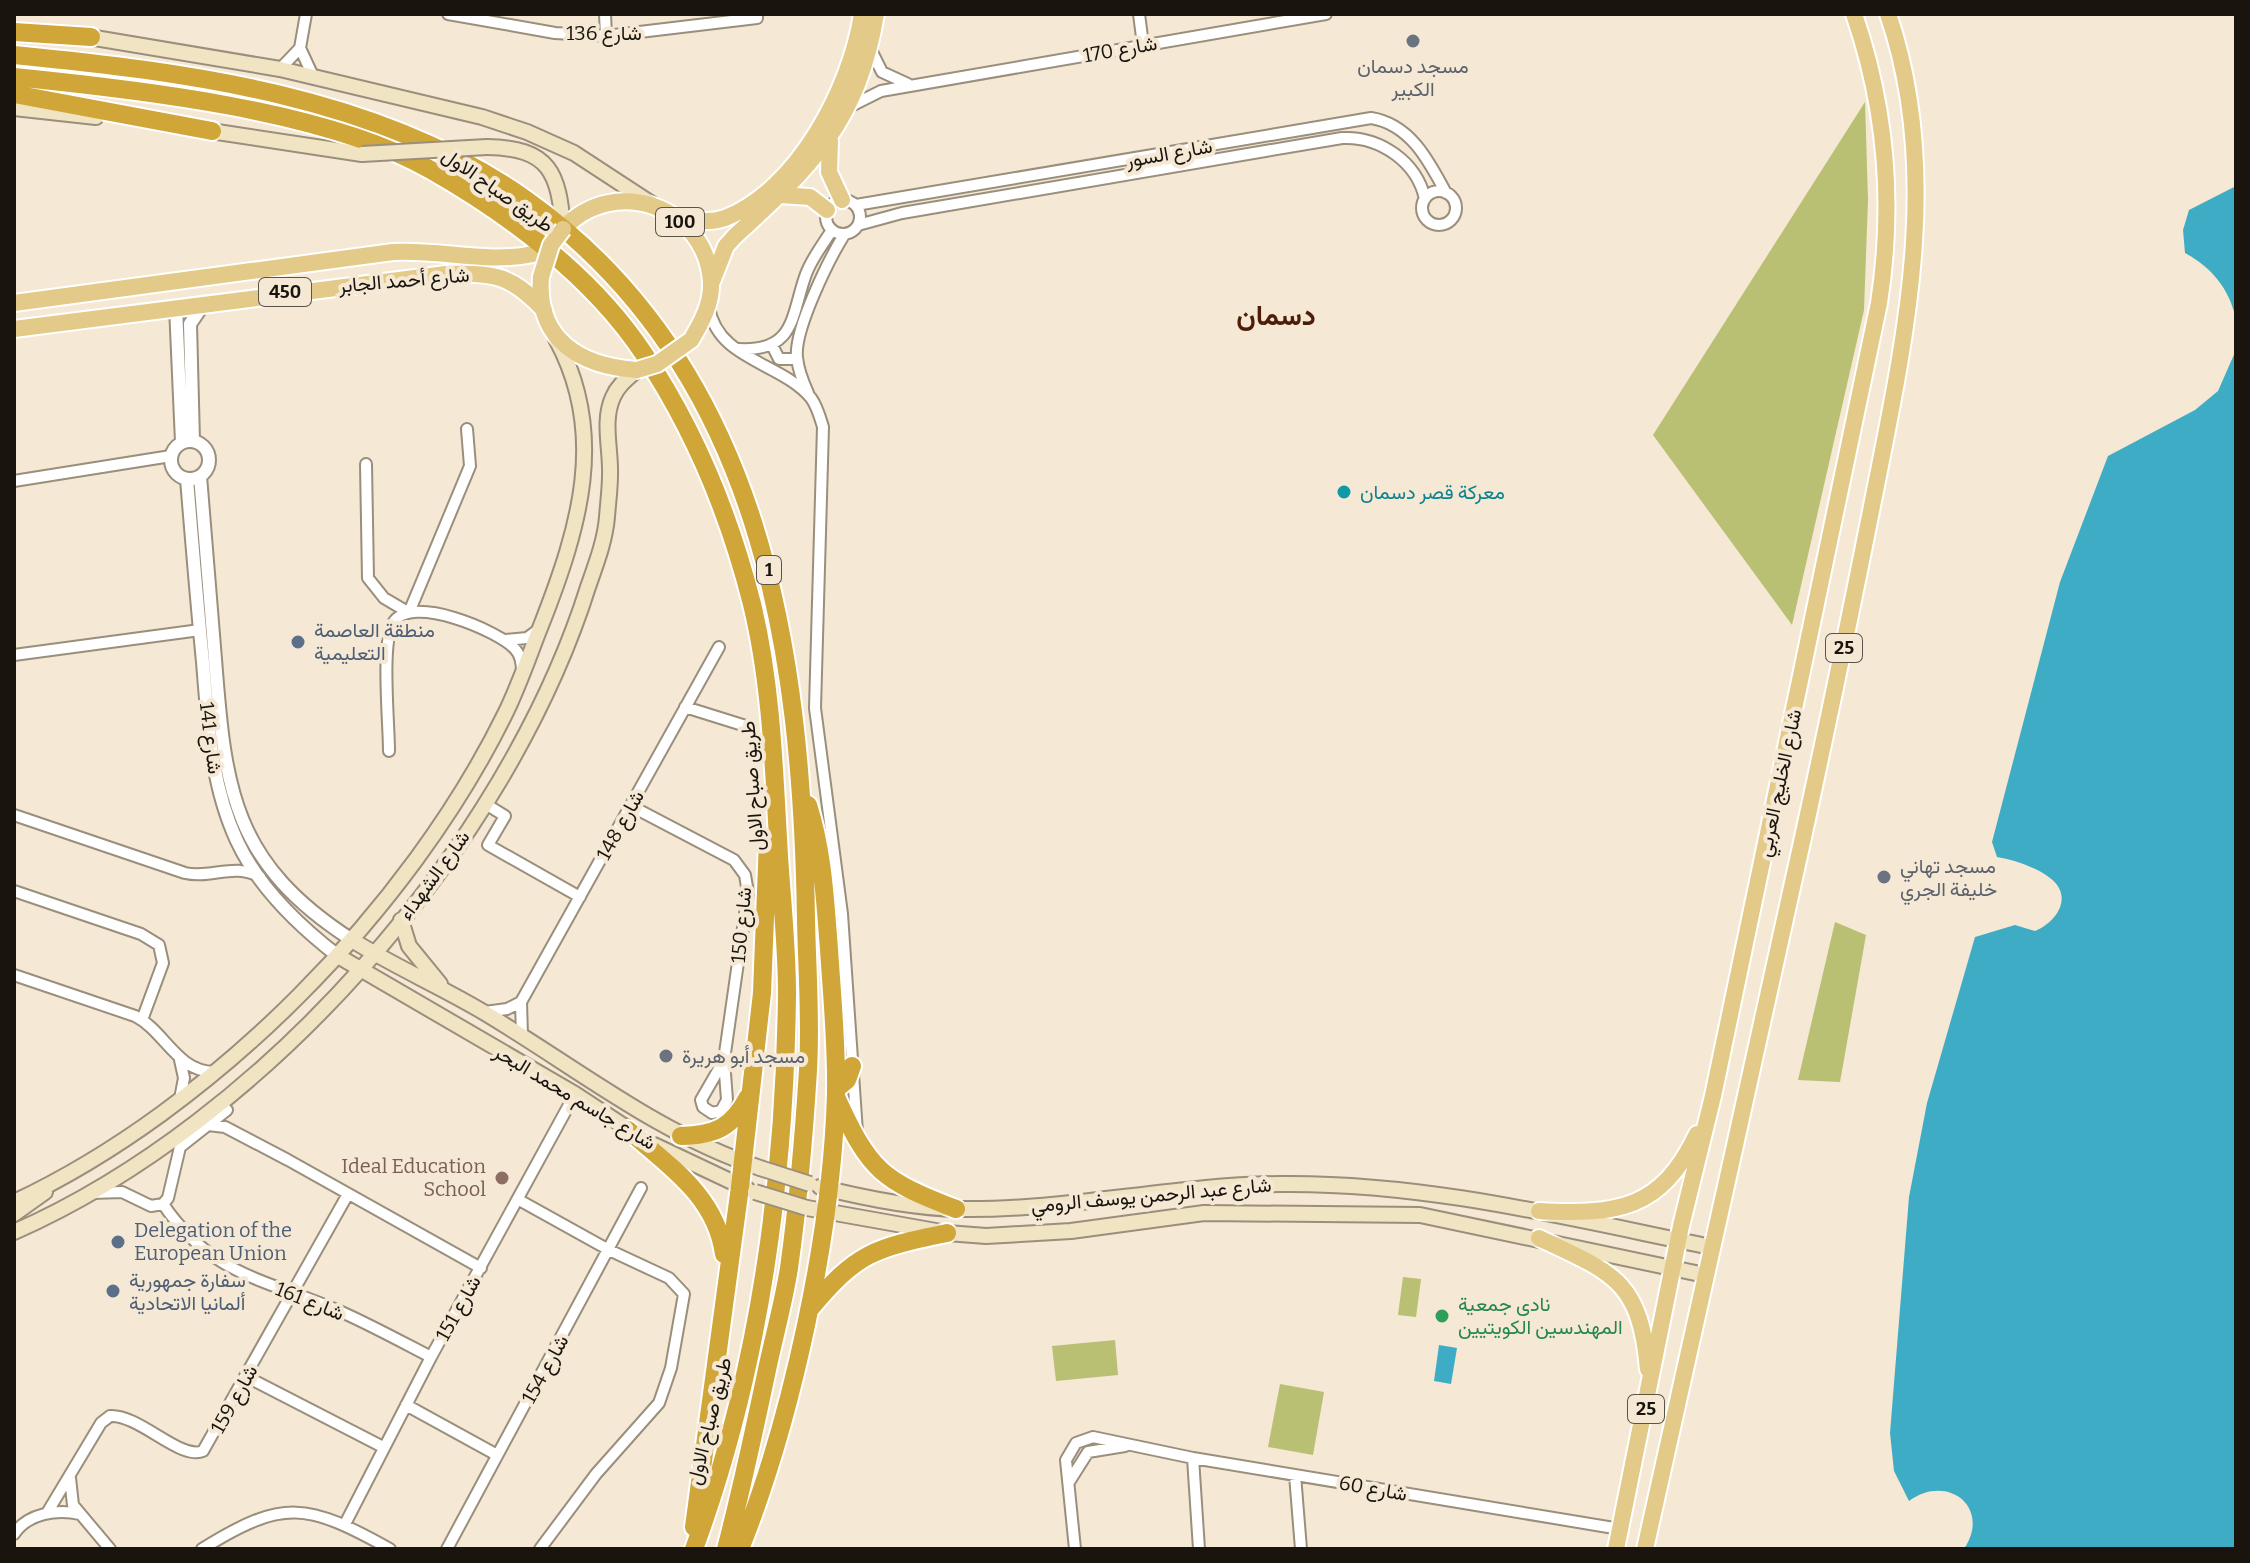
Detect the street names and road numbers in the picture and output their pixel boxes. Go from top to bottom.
street label: شارع 136 [566,21,642,47]
street label: شارع 170 [1081,31,1159,69]
street label: شارع السور [1123,134,1214,175]
street label: طريق صباح الاول [437,143,558,239]
road number: 100 [656,208,704,236]
street label: شارع أحمد الجابر [337,262,471,300]
road number: 450 [259,278,311,306]
road number: 1 [757,556,781,584]
road number: 25 [1826,634,1862,662]
street label: شارع 141 [193,701,227,776]
street label: شارع الخليج العربي [1752,707,1811,860]
street label: طريق صباح الاول [735,720,771,852]
street label: شارع 148 [591,786,651,865]
street label: شارع الشهداء [393,826,476,926]
street label: شارع 150 [726,886,758,964]
street label: شارع جاسم محمد البحر [488,1039,660,1156]
street label: شارع عبد الرحمن يوسف الرومي [1030,1173,1273,1222]
street label: شارع 151 [430,1271,487,1346]
street label: شارع 161 [271,1276,348,1327]
street label: شارع 154 [516,1331,575,1408]
street label: طريق صباح الاول [682,1355,738,1488]
street label: شارع 159 [205,1361,264,1438]
road number: 25 [1628,1395,1664,1423]
street label: شارع 60 [1337,1470,1409,1508]

